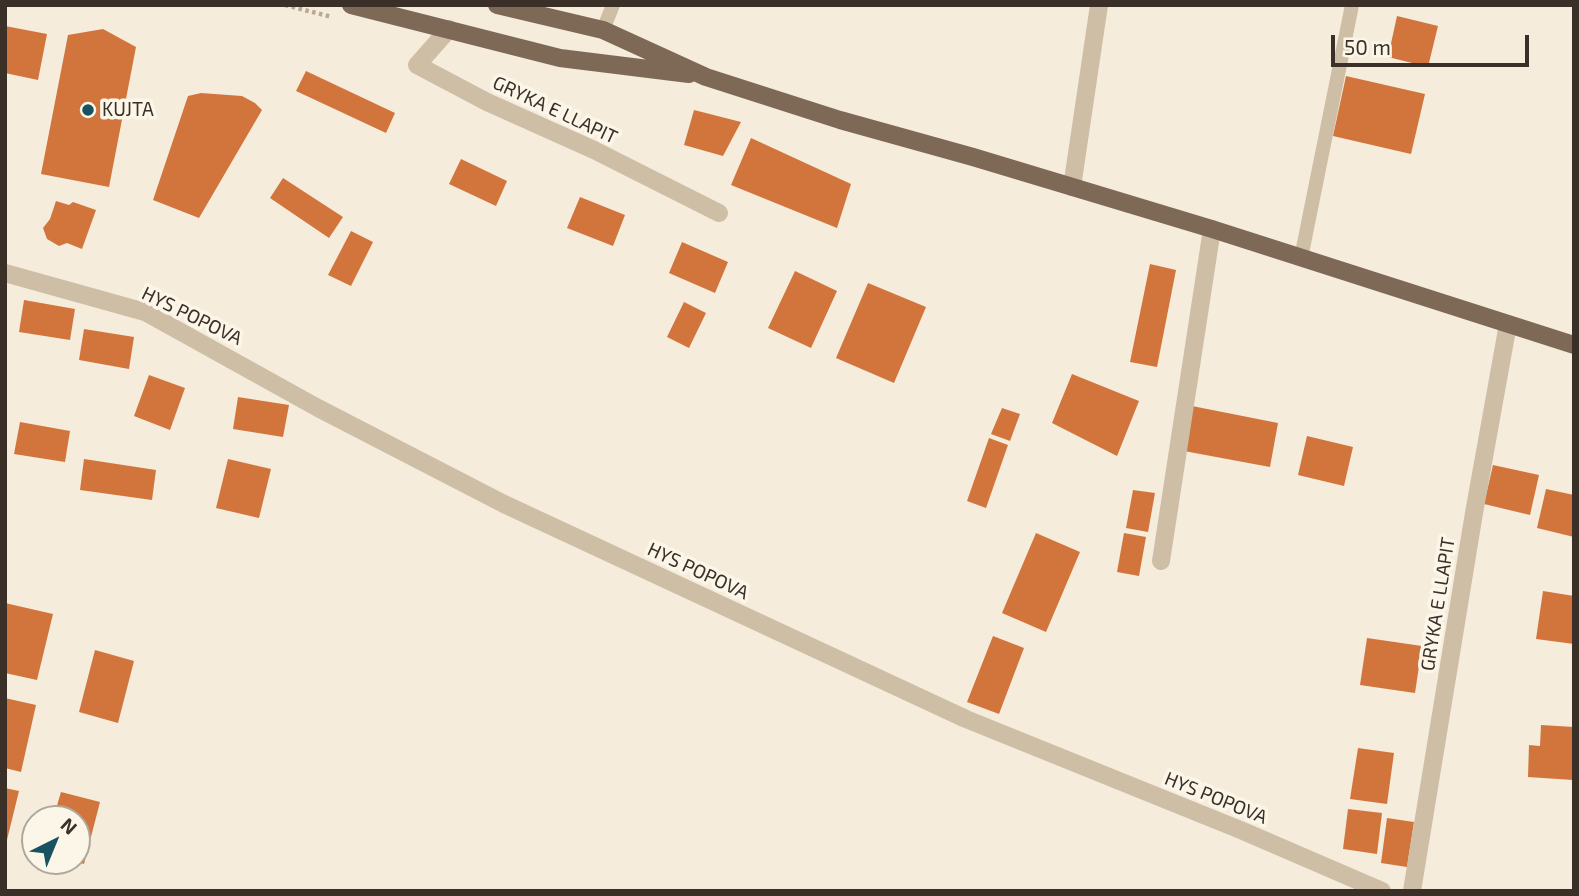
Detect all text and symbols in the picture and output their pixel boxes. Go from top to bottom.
scale bar [1334,21,1532,65]
text: 50 m [1344,34,1391,59]
street label: GRYKA E LLAPIT [489,71,621,149]
place label: KUJTA [102,99,154,121]
marker: KUJTA [80,102,96,118]
street label: HYS POPOVA [138,282,246,350]
street label: GRYKA E LLAPIT [1416,536,1460,672]
street label: HYS POPOVA [644,538,752,604]
street label: HYS POPOVA [1161,767,1271,829]
north arrow [21,805,91,875]
text: N [56,813,82,839]

